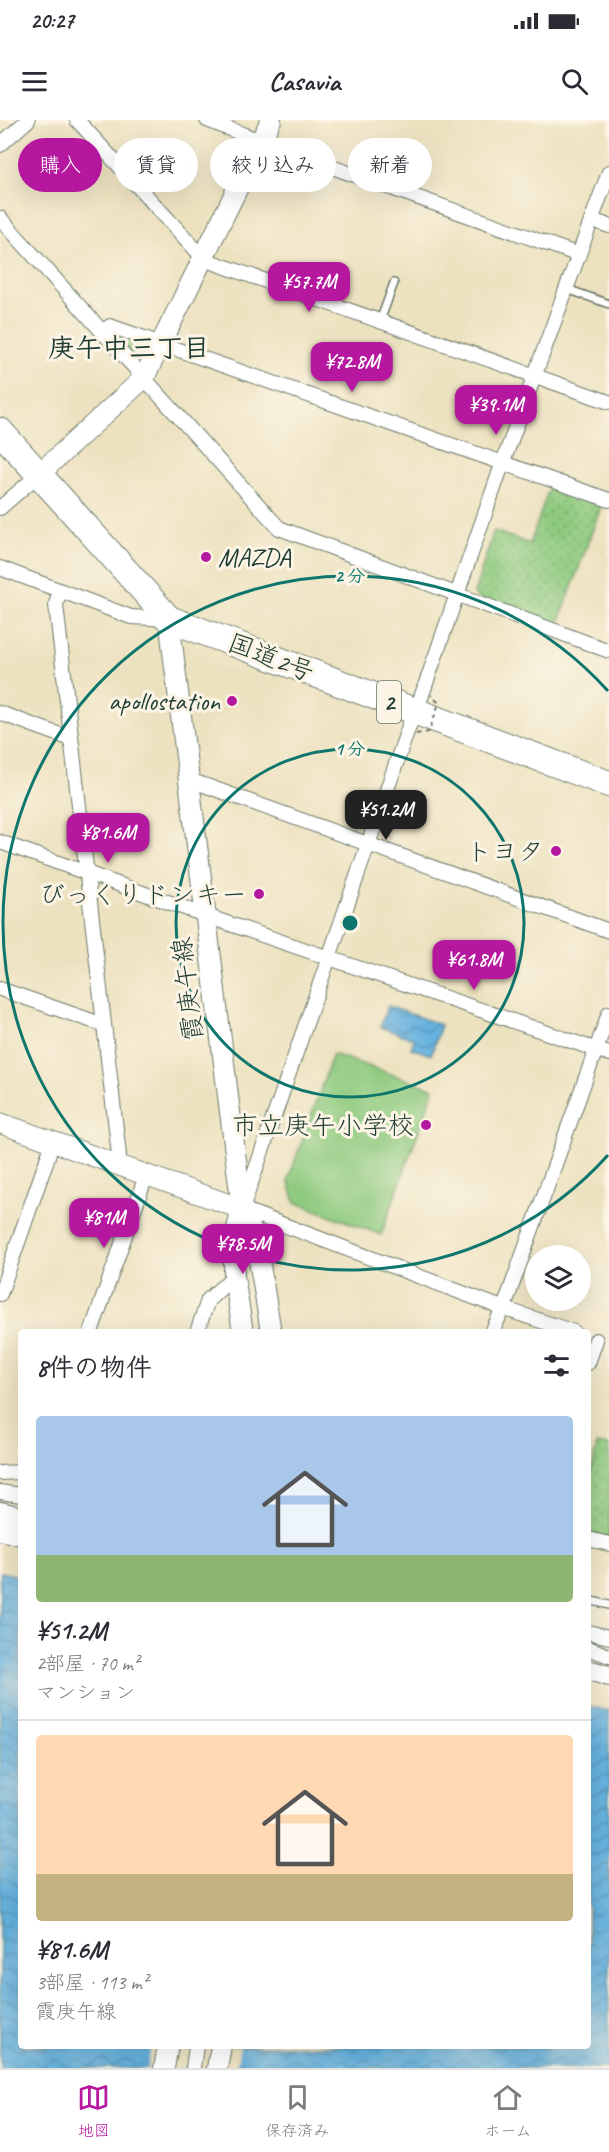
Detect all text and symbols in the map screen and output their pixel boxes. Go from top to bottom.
text: 20:27 [30,7,74,35]
text: Casavia [269,64,340,98]
icon: menu [18,65,51,98]
icon: search [558,65,591,98]
chip: 購入 [18,138,102,192]
chip: 賃貸 [114,138,198,192]
chip: 絞り込み [210,138,336,192]
chip: 新着 [348,138,432,192]
pin: ¥57.7M [260,262,358,313]
text: ¥57.7M [282,269,336,294]
district label: 庚午中三丁目 [48,331,210,365]
pin: ¥72.8M [303,342,401,393]
text: ¥72.8M [325,349,379,374]
pin: ¥39.1M [447,385,545,436]
text: ¥39.1M [469,392,523,417]
place label: MAZDA [218,541,292,574]
marker: MAZDA [199,550,213,564]
text: 2 分 [335,565,365,587]
street label: 国道2号 [223,626,319,689]
road number: 2 [377,681,401,723]
place label: apollostation [108,685,221,718]
marker: apollostation [225,694,239,708]
text: 1 分 [335,738,365,760]
pin: ¥51.2M [337,790,435,841]
text: ¥51.2M [359,797,413,822]
pin: ¥81.6M [59,813,157,864]
text: ¥81.6M [81,820,135,845]
place label: トヨタ [466,835,544,868]
marker: トヨタ [549,844,563,858]
place label: びっくりドンキー [39,878,247,911]
marker: びっくりドンキー [252,887,266,901]
centre of rings [340,913,360,933]
street label: 霞庚午線 [165,935,210,1043]
pin: ¥61.8M [425,940,523,991]
text: ¥61.8M [447,947,501,972]
place label: 市立庚午小学校 [232,1109,414,1142]
marker: 市立庚午小学校 [419,1118,433,1132]
pin: ¥81M [68,1198,140,1249]
text: ¥81M [83,1205,125,1230]
pin: ¥78.5M [194,1224,292,1275]
text: ¥78.5M [216,1231,270,1256]
map controls [525,1245,591,1311]
button: layers [525,1245,591,1311]
icon: filters [540,1349,573,1382]
text: 8件の物件 [36,1351,152,1384]
icon: home [251,1455,359,1563]
text: ¥51.2M [36,1614,107,1647]
text: 2部屋 · 70 m² [36,1651,139,1676]
text: マンション [36,1680,135,1705]
icon: home [251,1774,359,1882]
text: ¥81.6M [36,1933,107,1966]
text: 3部屋 · 113 m² [36,1970,148,1995]
text: 霞庚午線 [36,1999,116,2024]
tab: 地図 [77,2081,110,2141]
tab: 保存済み [265,2081,329,2141]
tab: ホーム [484,2081,532,2141]

